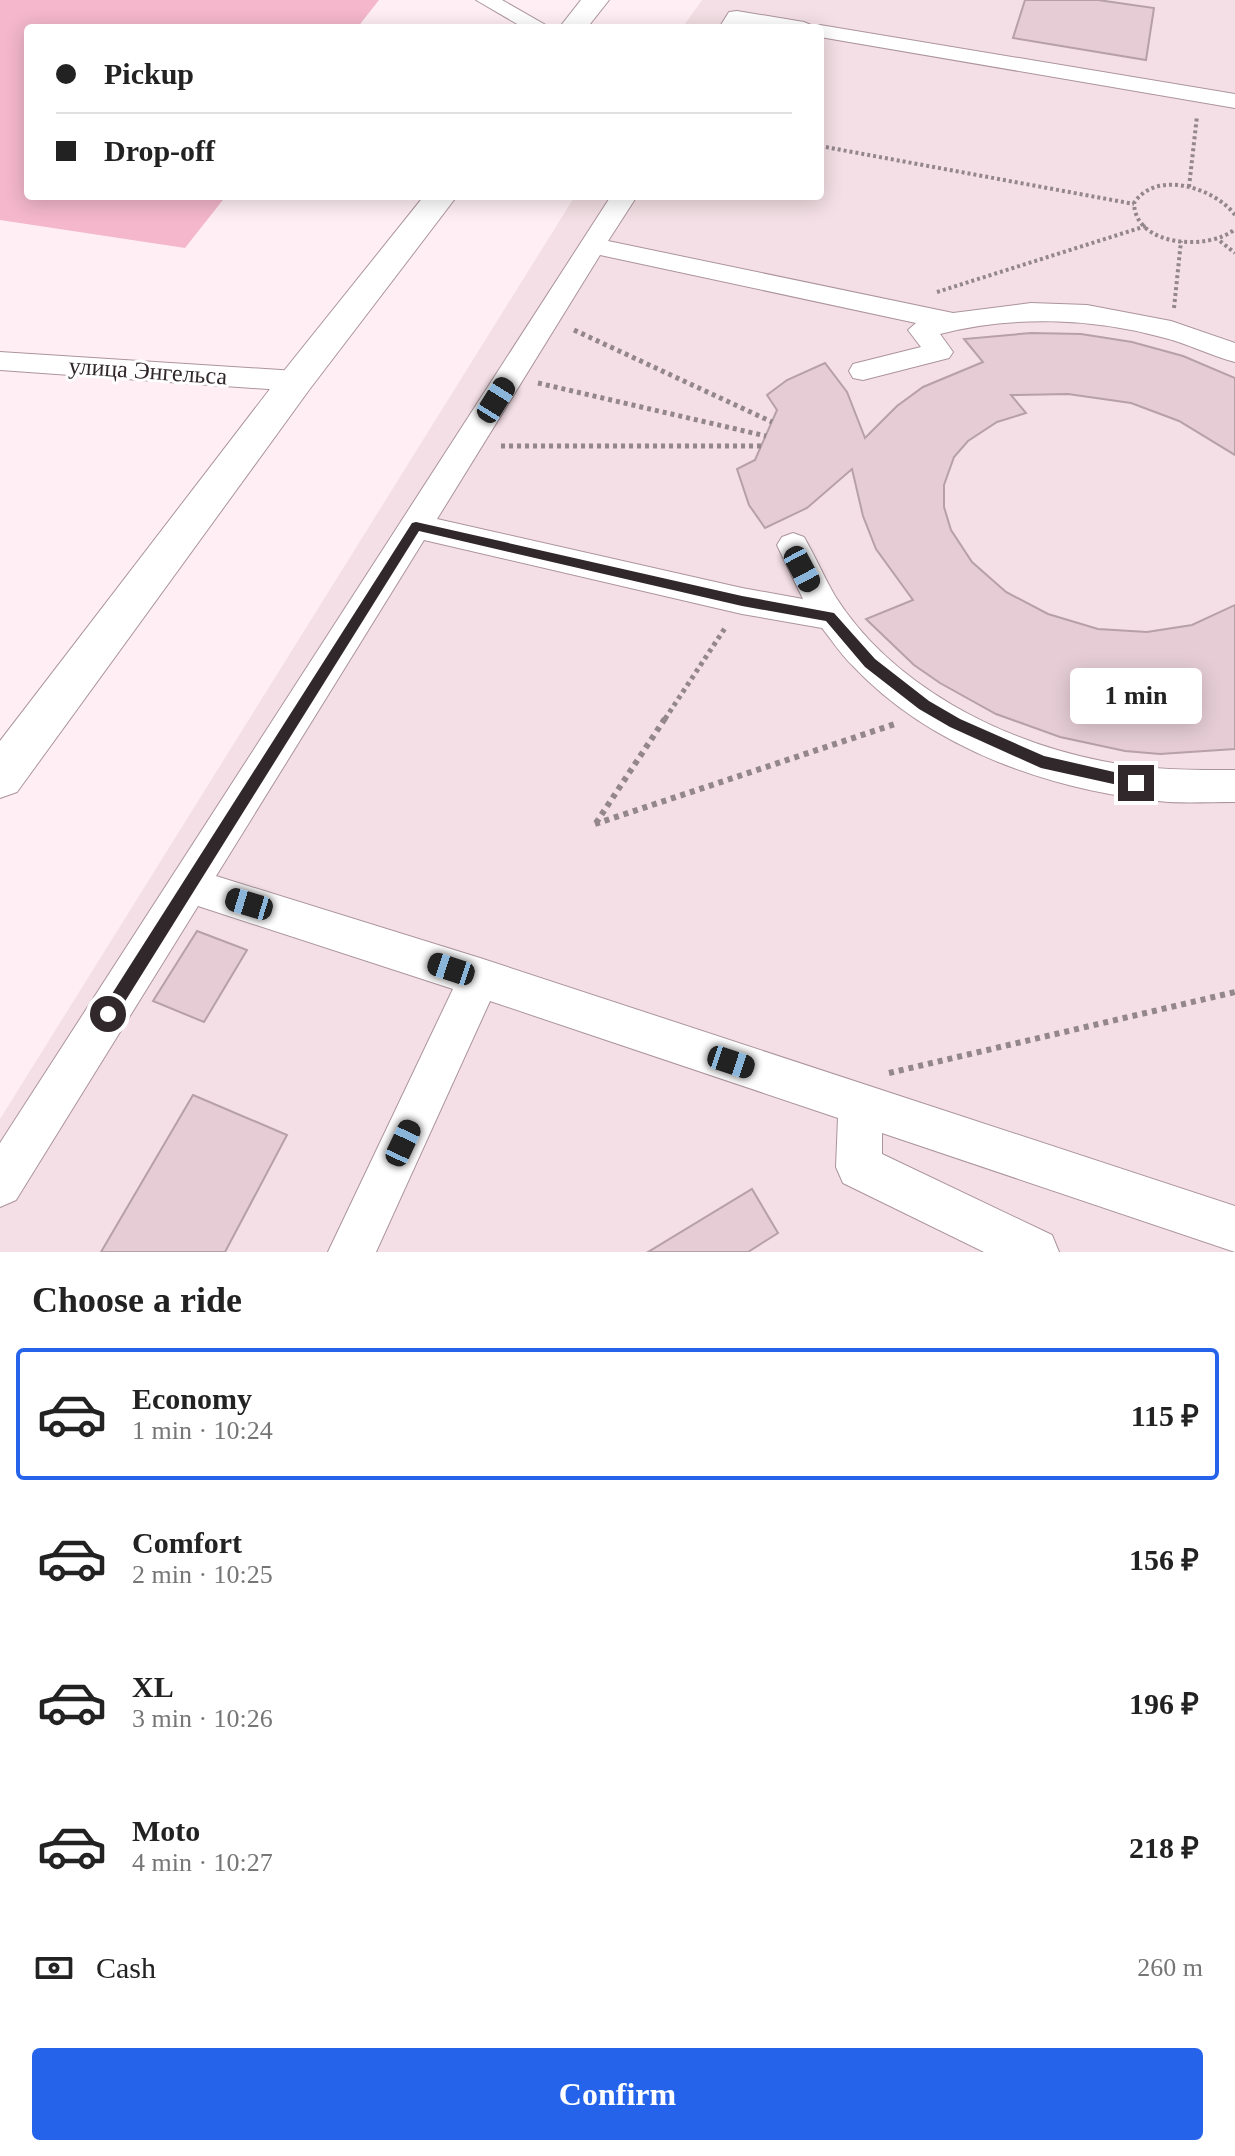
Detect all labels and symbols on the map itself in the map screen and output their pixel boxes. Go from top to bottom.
street label: улица Энгельса [68,352,228,390]
car [473,373,519,427]
car [780,542,824,596]
callout: 1 min [1070,667,1202,723]
route end [1118,765,1154,801]
car [223,886,275,922]
car [424,950,478,988]
route start [90,996,126,1032]
car [704,1043,758,1081]
car [382,1116,424,1170]

